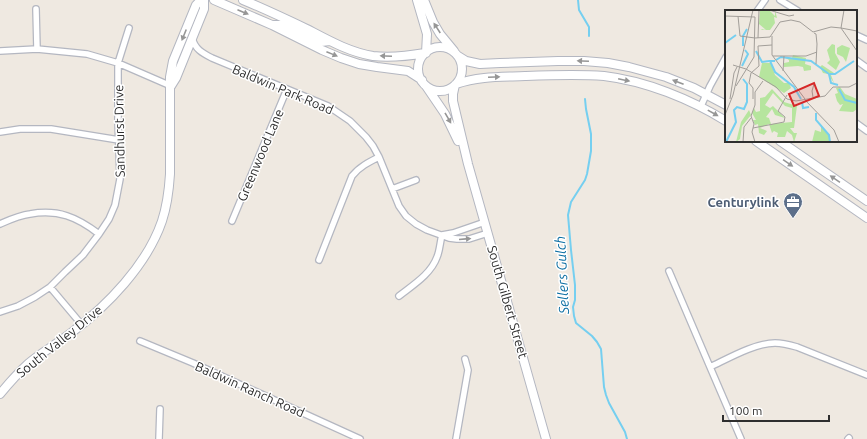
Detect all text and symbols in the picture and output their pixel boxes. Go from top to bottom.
one-way arrow [237,10,249,16]
inset map [725,10,857,142]
one-way arrow [433,22,440,34]
one-way arrow [180,29,186,41]
one-way arrow [326,52,338,58]
one-way arrow [380,53,392,60]
one-way arrow [577,58,589,65]
street label: Baldwin Park Road [230,61,336,117]
one-way arrow [488,74,501,80]
one-way arrow [618,77,630,83]
one-way arrow [672,78,684,84]
street label: Sandhurst Drive [111,84,127,178]
street label: Greenwood Lane [234,107,286,203]
one-way arrow [708,110,719,117]
one-way arrow [444,112,451,124]
one-way arrow [783,159,793,167]
one-way arrow [830,175,840,183]
office icon: Centurylink [782,191,804,219]
place label: Centurylink [707,195,780,209]
one-way arrow [459,235,471,242]
water label: Sellers Gulch [552,236,572,315]
street label: South Gilbert Street [485,244,531,360]
street label: South Valley Drive [13,302,105,380]
street label: Baldwin Ranch Road [193,359,307,419]
scale bar [723,397,829,423]
text: 100 m [729,404,762,417]

